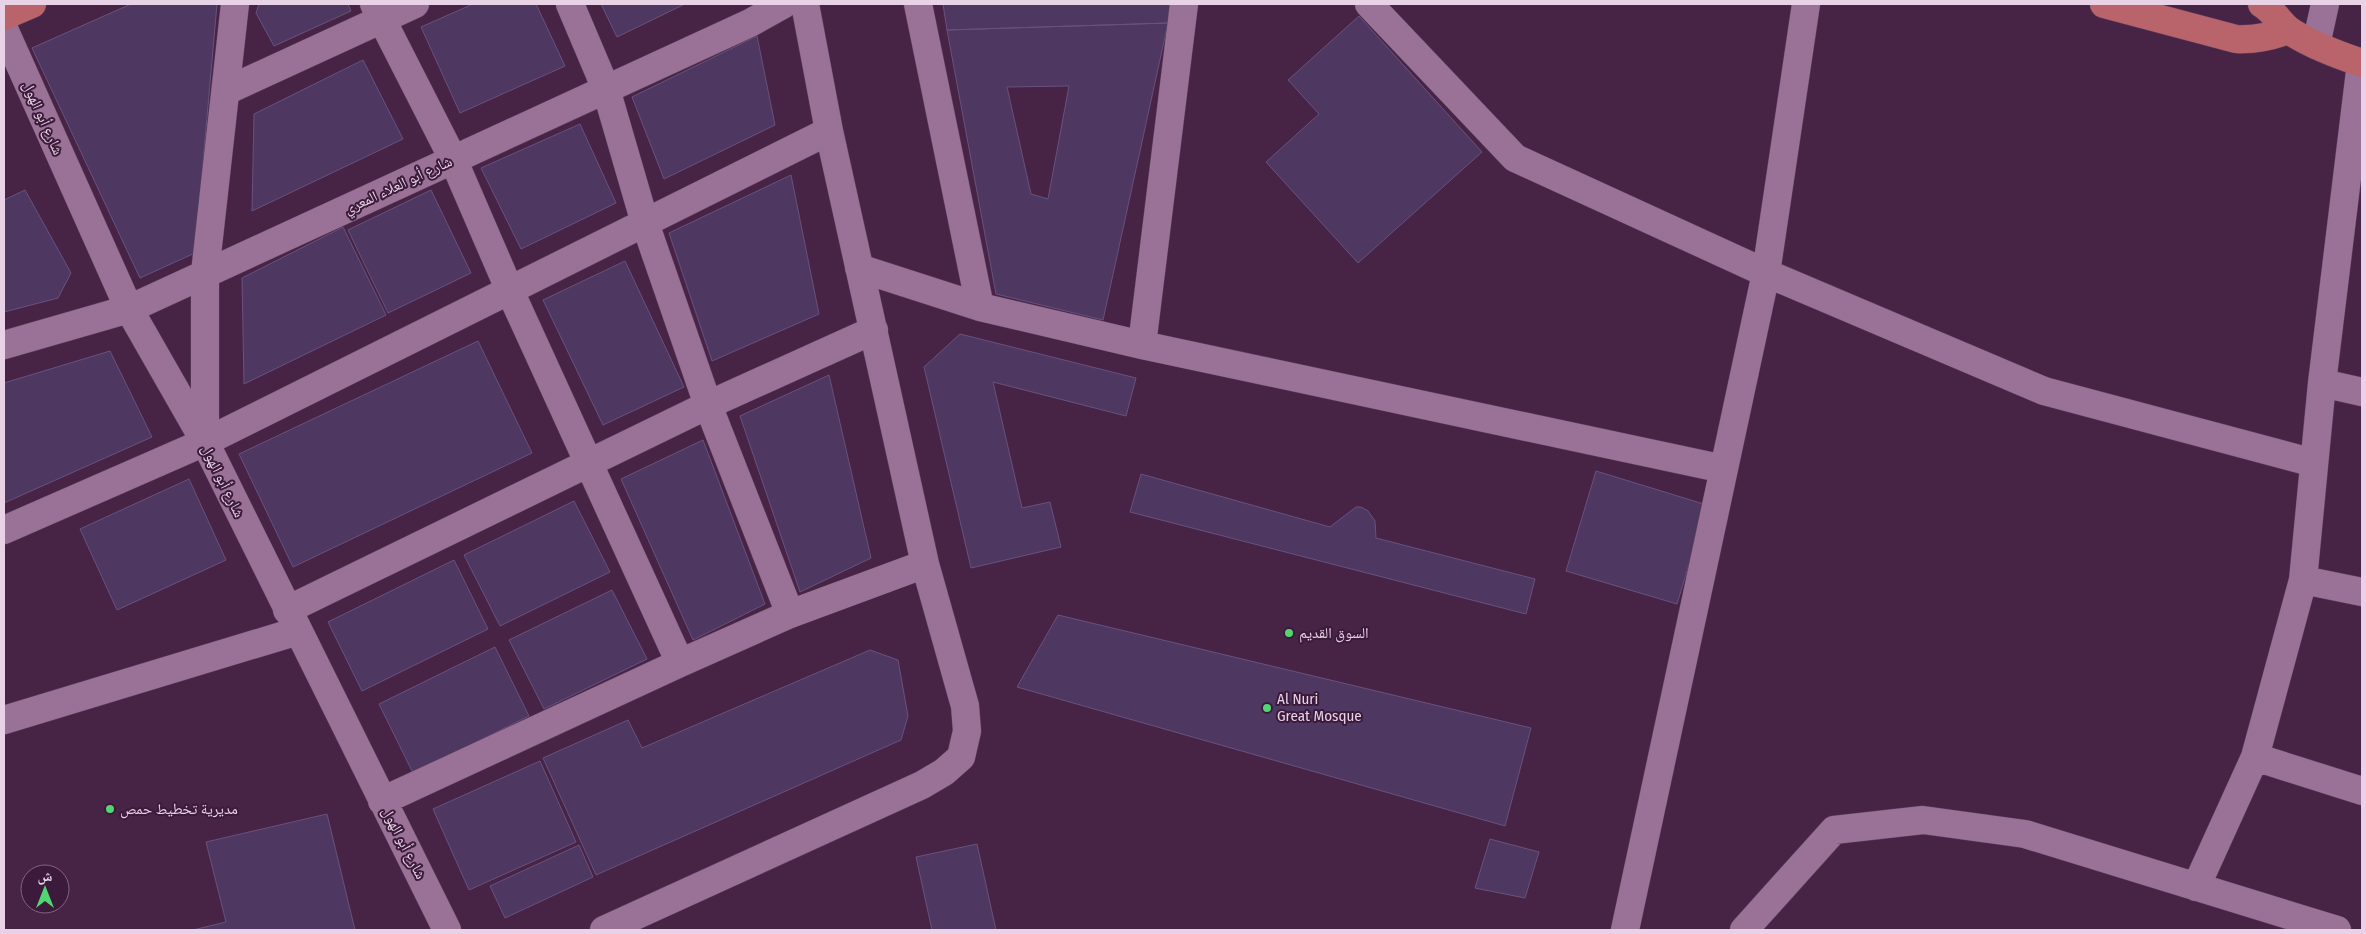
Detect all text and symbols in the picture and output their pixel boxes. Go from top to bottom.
street label: شارع أبو الهول [18,78,67,158]
street label: شارع أبو العلاء المعري [341,152,456,220]
street label: شارع أبو الهول [197,442,248,521]
place label: السوق القديم [1299,624,1369,643]
marker: السوق القديم [1283,627,1295,639]
place label: Al Nuri Great Mosque [1277,690,1362,725]
marker: Al Nuri Great Mosque [1261,702,1273,714]
place label: مديرية تخطيط حمص [120,800,238,819]
marker: مديرية تخطيط حمص [104,803,116,815]
street label: شارع أبو الهول [377,804,430,883]
north arrow [20,864,70,914]
text: ش [38,868,53,885]

